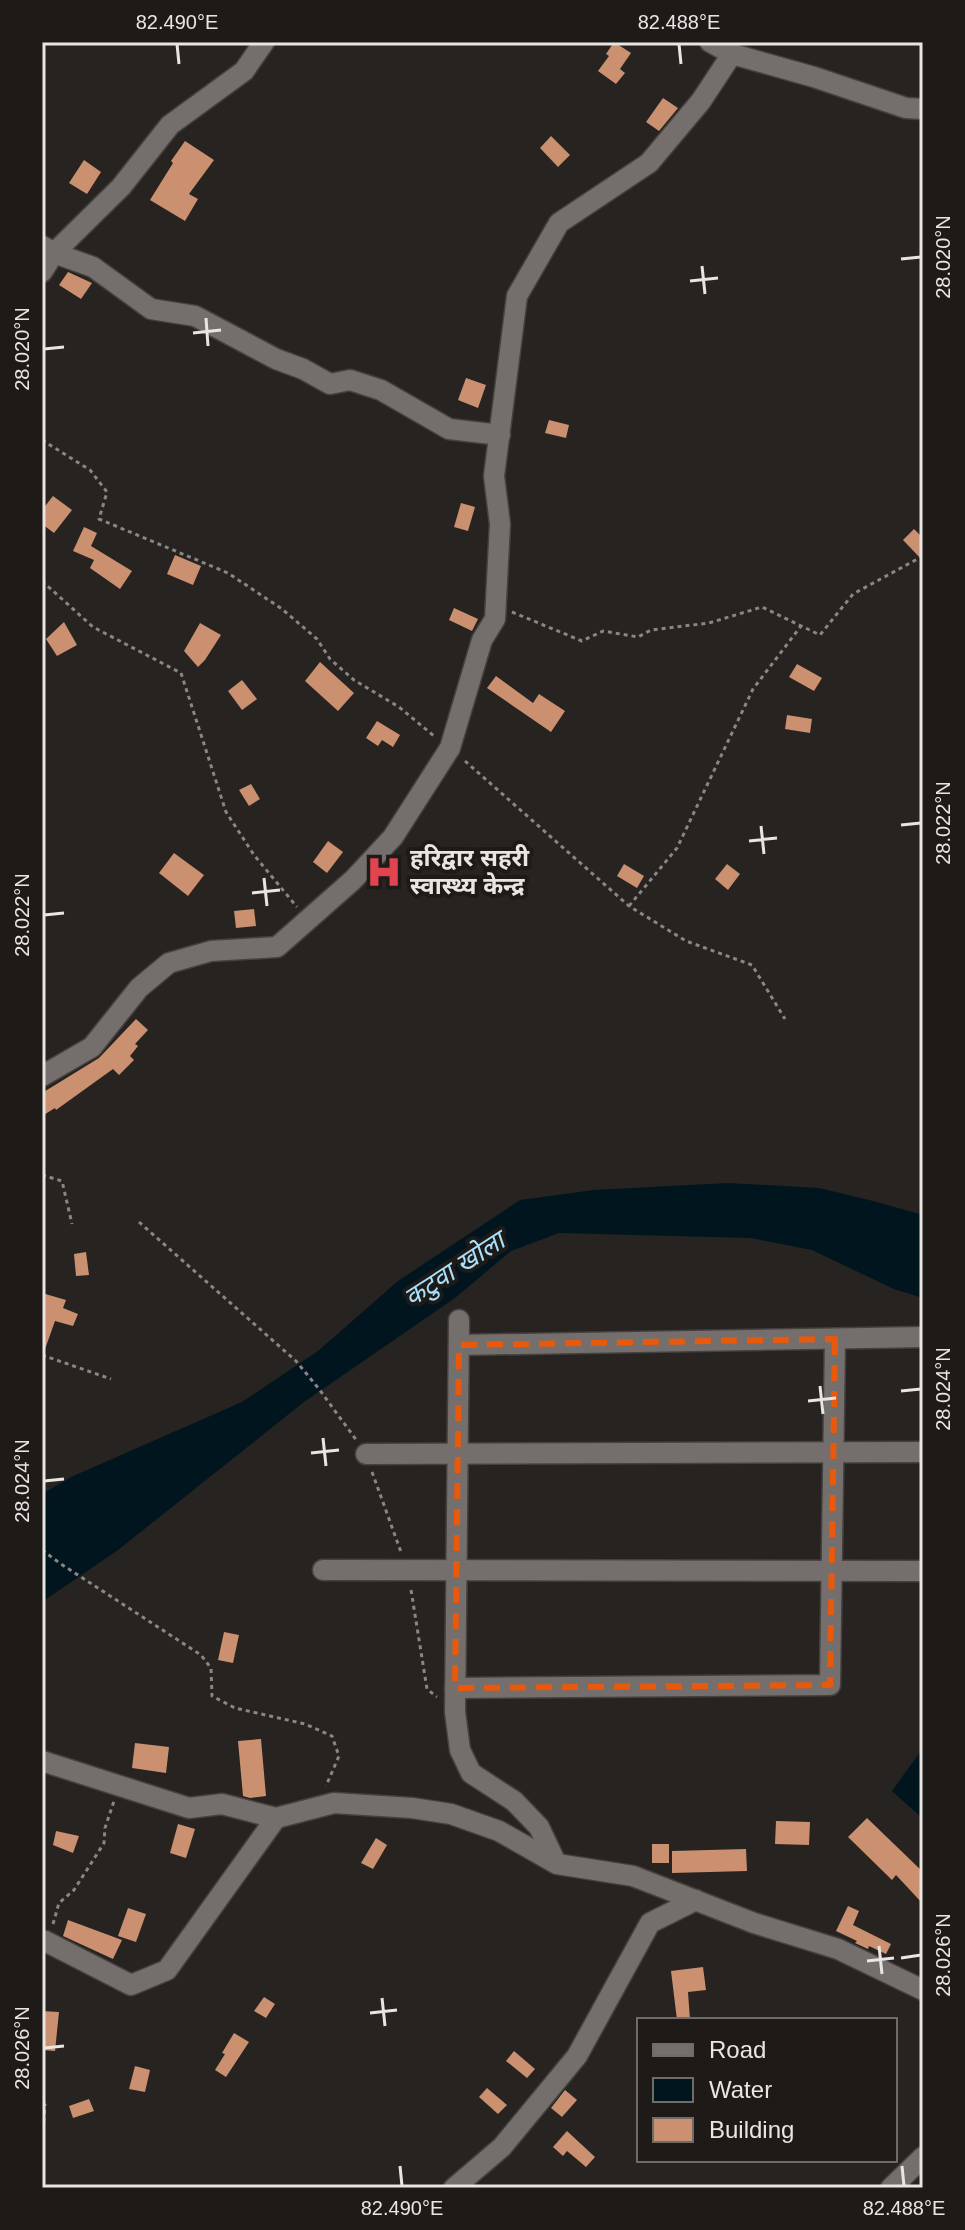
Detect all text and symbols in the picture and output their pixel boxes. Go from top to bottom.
text: 82.490°E [136,11,218,33]
text: 82.488°E [638,11,720,33]
text: 28.020°N [932,215,954,299]
text: 28.020°N [11,307,33,391]
text: 28.022°N [932,781,954,865]
place label: हरिद्वार सहरी स्वास्थ्य केन्द्र [410,844,530,899]
hospital icon: हरिद्वार सहरी स्वास्थ्य केन्द्र [365,853,403,891]
text: 28.022°N [11,873,33,957]
water label: कटुवा खोला [398,1223,515,1313]
text: 28.024°N [932,1347,954,1431]
text: 28.024°N [11,1439,33,1523]
text: 28.026°N [932,1913,954,1997]
text: 28.026°N [11,2006,33,2090]
legend [637,2018,897,2162]
text: Road [709,2036,766,2063]
text: Water [709,2076,772,2103]
text: Building [709,2116,794,2143]
text: 82.490°E [361,2197,443,2219]
text: 82.488°E [863,2197,945,2219]

